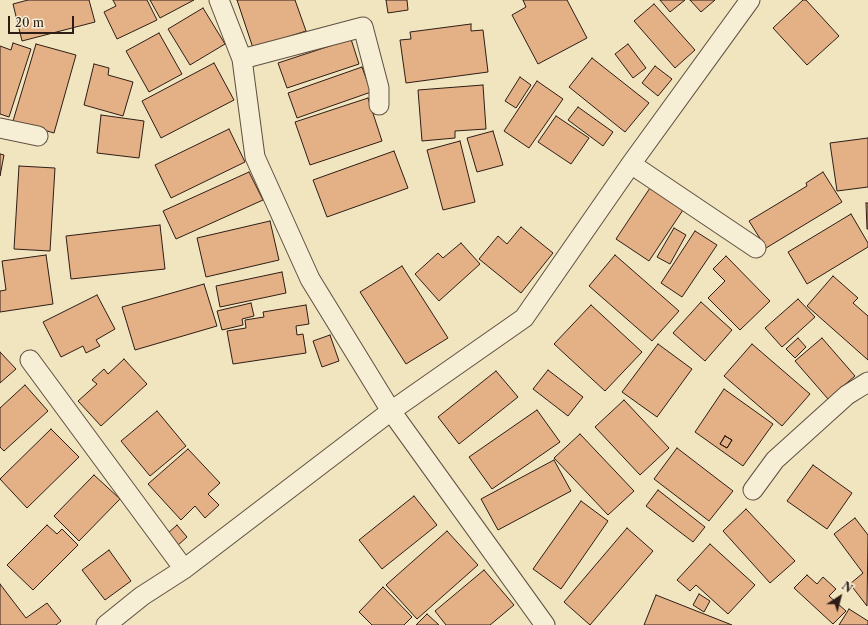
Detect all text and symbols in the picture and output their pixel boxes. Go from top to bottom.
scale bar [10,8,76,34]
text: 20 m [15,15,44,30]
north arrow [820,577,860,617]
text: N [839,579,855,596]

